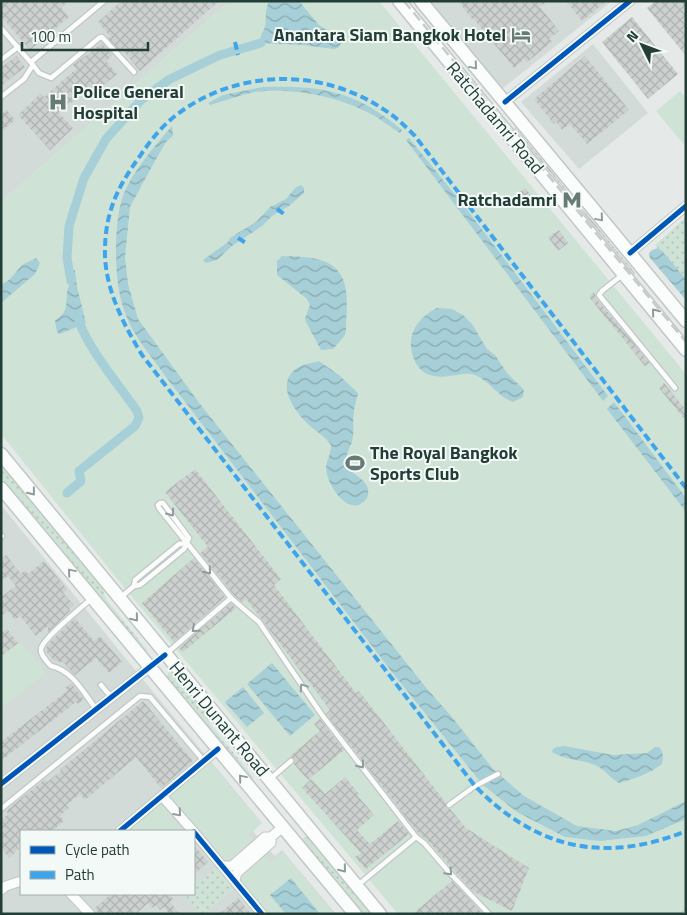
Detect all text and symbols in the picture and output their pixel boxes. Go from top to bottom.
scale bar [22,20,149,52]
north arrow [617,20,667,70]
place label: Anantara Siam Bangkok Hotel [274,21,506,48]
hotel icon: Anantara Siam Bangkok Hotel [510,24,532,46]
text: 100 m [30,25,71,48]
text: N [621,25,643,47]
street label: Ratchadamri Road [440,56,551,180]
one-way arrow [469,60,478,69]
place label: Police General Hospital [73,78,184,126]
hospital icon: Police General Hospital [47,91,69,113]
place label: Ratchadamri [457,186,557,213]
metro station icon: Ratchadamri [561,189,583,211]
one-way arrow [595,212,603,221]
one-way arrow [652,309,660,318]
place label: The Royal Bangkok Sports Club [370,439,518,487]
sports icon: The Royal Bangkok Sports Club [344,452,366,474]
one-way arrow [27,486,35,495]
one-way arrow [165,507,173,516]
one-way arrow [202,565,211,574]
one-way arrow [69,569,77,578]
one-way arrow [129,612,138,621]
one-way arrow [192,623,201,631]
street label: Henri Dunant Road [163,655,276,782]
one-way arrow [300,683,309,693]
one-way arrow [356,759,364,768]
one-way arrow [239,775,248,784]
one-way arrow [172,808,181,817]
legend [20,830,195,895]
text: Cycle path [65,838,130,861]
text: Path [65,863,95,886]
one-way arrow [338,864,347,873]
one-way arrow [443,867,452,876]

